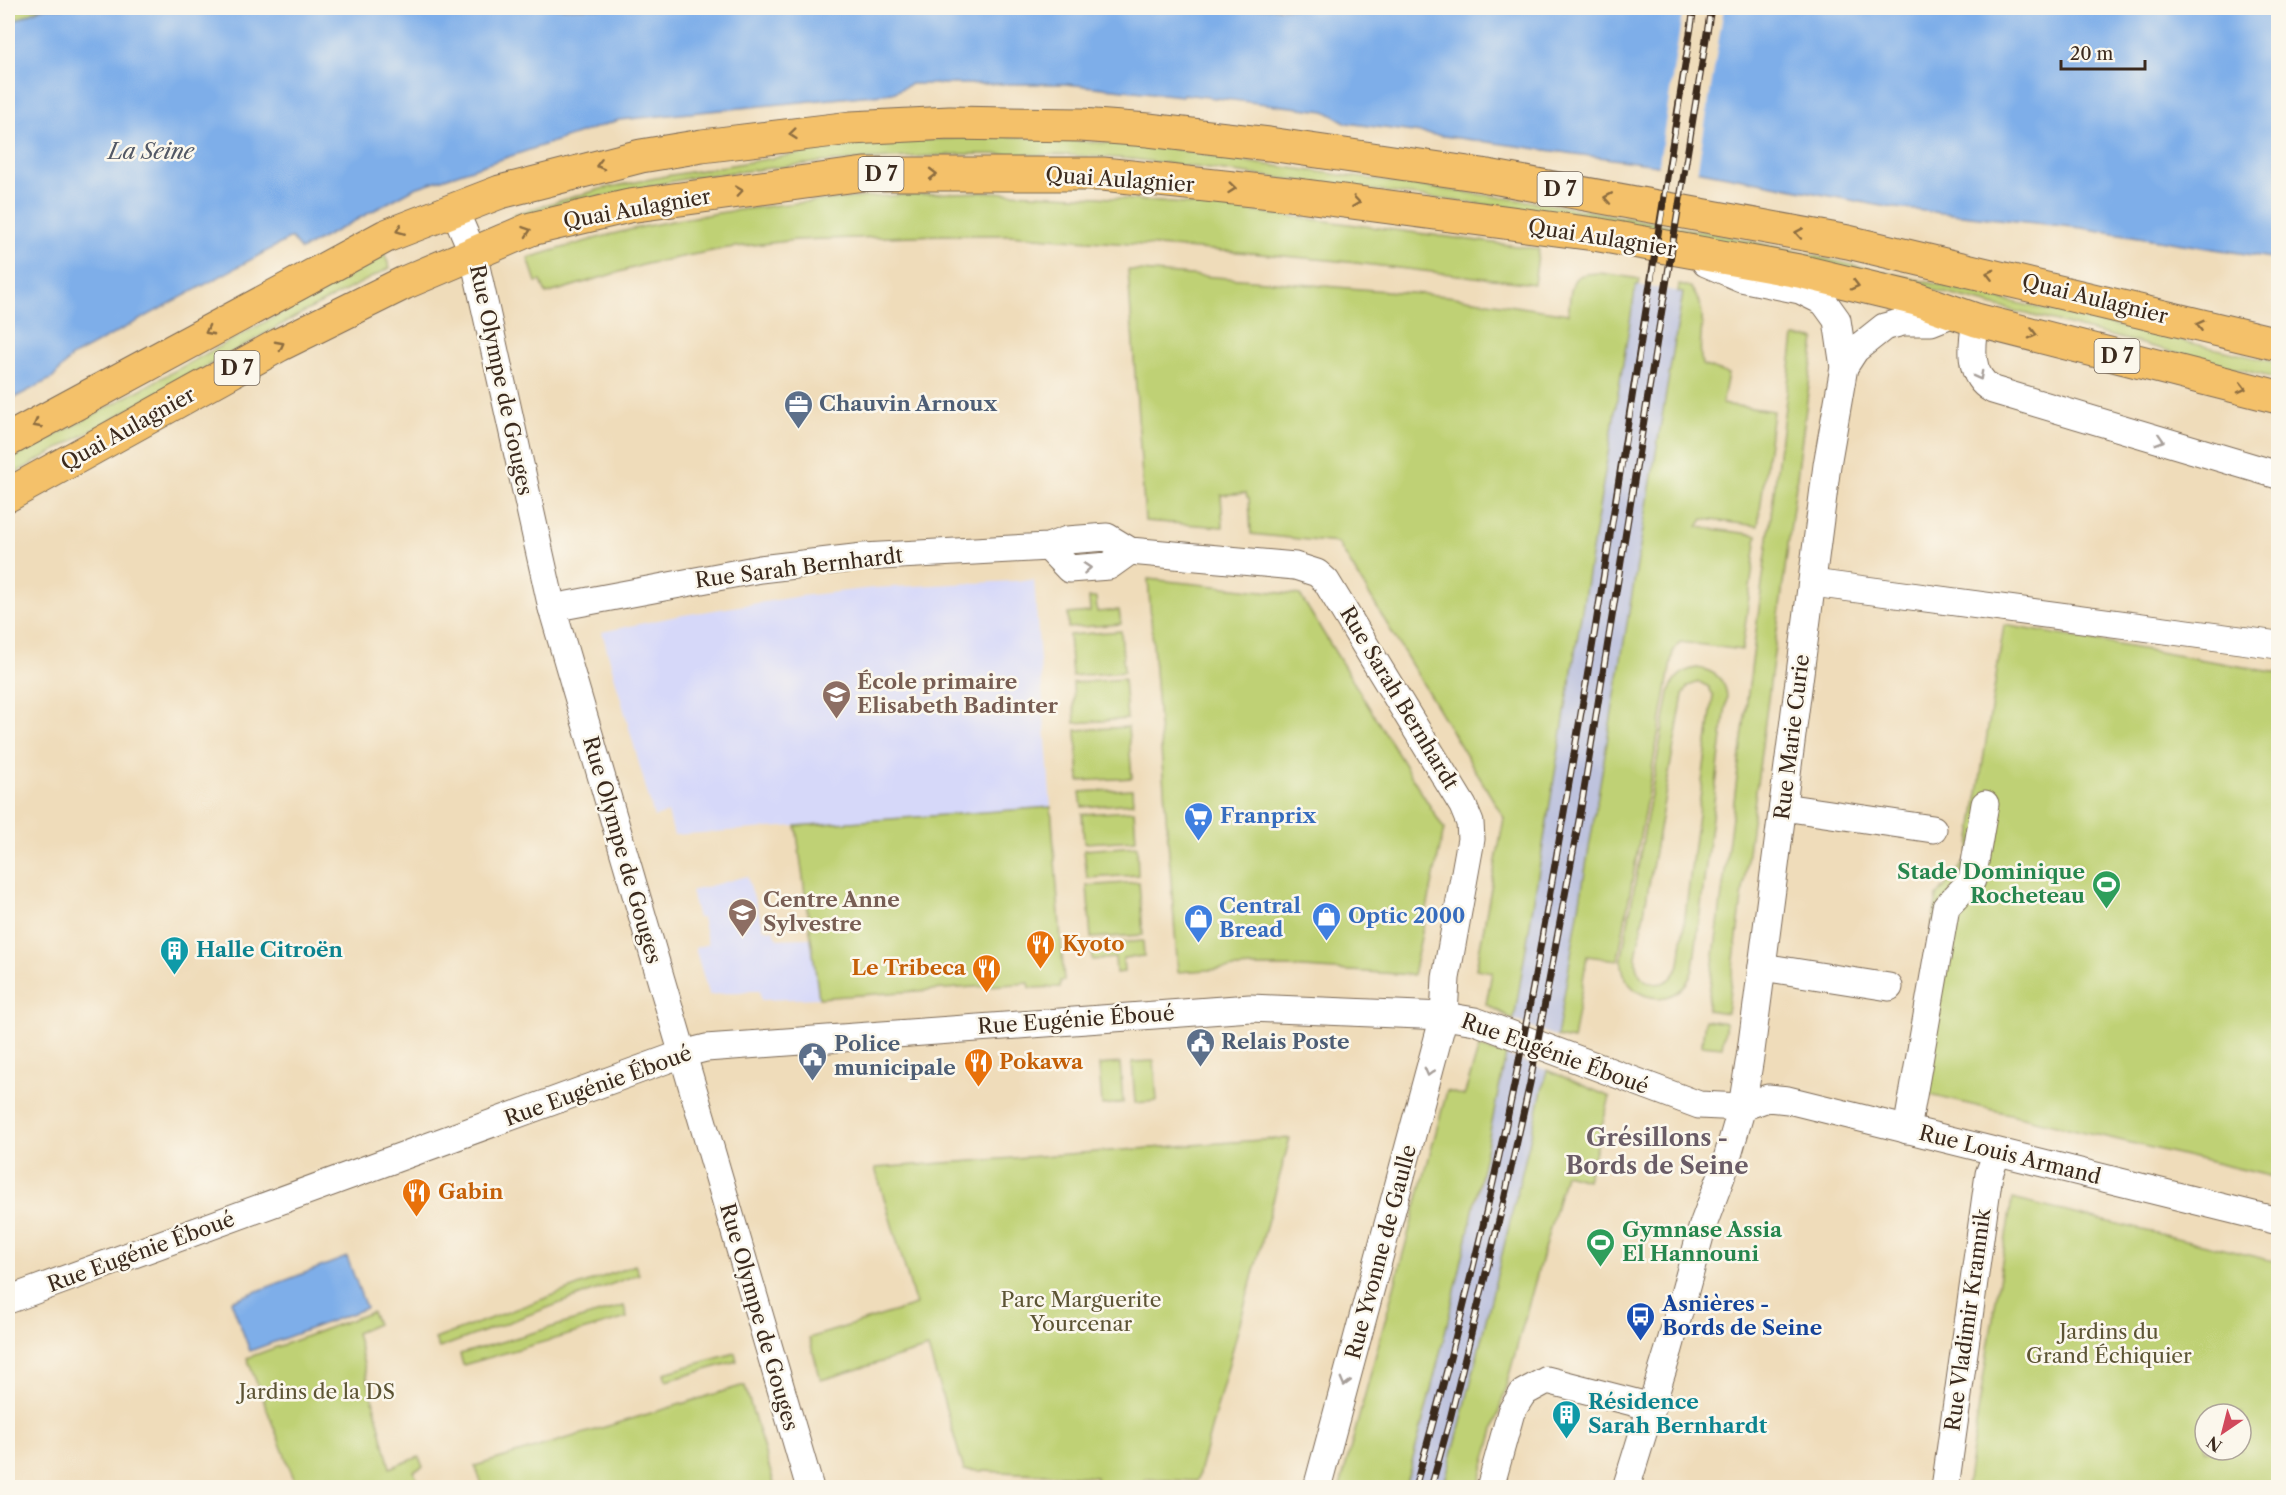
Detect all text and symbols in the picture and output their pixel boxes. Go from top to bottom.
scale bar [2061,33,2145,71]
text: 20 m [2070,43,2114,65]
one-way arrow [788,127,797,140]
water label: La Seine [106,138,195,165]
road number: D 7 [858,157,904,191]
one-way arrow [596,158,606,171]
street label: Quai Aulagnier [1045,162,1196,197]
one-way arrow [929,168,938,180]
road number: D 7 [1538,172,1582,206]
one-way arrow [1228,181,1237,194]
street label: Quai Aulagnier [561,183,713,234]
one-way arrow [735,186,744,198]
one-way arrow [1603,192,1613,205]
one-way arrow [1352,196,1361,208]
street label: Quai Aulagnier [1526,213,1678,262]
one-way arrow [395,223,406,236]
one-way arrow [521,226,532,239]
one-way arrow [1795,227,1805,240]
street label: Rue Olympe de Gouges [465,262,538,498]
street label: Quai Aulagnier [2020,268,2171,329]
one-way arrow [1985,269,1995,282]
one-way arrow [1850,277,1860,290]
one-way arrow [2195,319,2205,332]
one-way arrow [205,324,215,335]
one-way arrow [2027,327,2037,340]
road number: D 7 [2094,339,2140,373]
one-way arrow [273,341,284,352]
road number: D 7 [214,351,260,385]
one-way arrow [1972,370,1984,381]
street label: Quai Aulagnier [56,381,199,476]
one-way arrow [2236,381,2247,393]
office icon: Chauvin Arnoux [782,388,814,430]
place label: Chauvin Arnoux [819,391,998,416]
one-way arrow [33,417,44,428]
one-way arrow [2154,433,2165,445]
street label: Rue Sarah Bernhardt [694,542,905,593]
one-way arrow [1083,561,1092,574]
street label: Rue Sarah Bernhardt [1335,602,1464,794]
street label: Rue Marie Curie [1769,653,1814,821]
place label: École primaire Elisabeth Badinter [857,669,1059,718]
school or university icon: École primaire Elisabeth Badinter [820,678,852,720]
street label: Rue Olympe de Gouges [578,733,667,966]
supermarket icon: Franprix [1183,800,1215,842]
place label: Franprix [1220,803,1316,828]
place label: Stade Dominique Rocheteau [1897,859,2085,908]
sports icon: Stade Dominique Rocheteau [2090,868,2122,910]
place label: Centre Anne Sylvestre [763,887,900,936]
place label: Central Bread [1219,893,1301,942]
school or university icon: Centre Anne Sylvestre [726,896,758,938]
shop icon: Optic 2000 [1311,900,1343,942]
shop icon: Central Bread [1182,902,1214,944]
place label: Optic 2000 [1348,903,1465,928]
restaurant icon: Kyoto [1025,928,1057,970]
place label: Kyoto [1062,931,1125,956]
building icon: Halle Citroën [159,934,191,976]
place label: Halle Citroën [196,937,344,962]
restaurant icon: Le Tribeca [971,952,1003,994]
place label: Le Tribeca [851,955,967,980]
street label: Rue Eugénie Éboué [977,1000,1175,1039]
street label: Rue Eugénie Éboué [1458,1008,1652,1099]
public building icon: Relais Poste [1184,1026,1216,1068]
place label: Relais Poste [1221,1029,1350,1054]
place label: Police municipale [834,1031,956,1080]
street label: Rue Eugénie Éboué [501,1040,695,1131]
public building icon: Police municipale [797,1040,829,1082]
restaurant icon: Pokawa [962,1046,994,1088]
place label: Pokawa [999,1049,1084,1074]
one-way arrow [1424,1066,1436,1077]
street label: Rue Louis Armand [1917,1120,2104,1189]
district label: Grésillons - Bords de Seine [1565,1123,1749,1180]
street label: Rue Yvonne de Gaulle [1340,1142,1421,1362]
restaurant icon: Gabin [401,1176,433,1218]
place label: Gabin [438,1179,504,1204]
street label: Rue Olympe de Gouges [715,1200,804,1433]
street label: Rue Eugénie Éboué [44,1206,238,1297]
street label: Rue Vladimir Kramnik [1940,1206,1996,1433]
place label: Gymnase Assia El Hannouni [1622,1217,1783,1266]
sports icon: Gymnase Assia El Hannouni [1585,1226,1617,1268]
park label: Parc Marguerite Yourcenar [1001,1287,1161,1336]
place label: Asnières - Bords de Seine [1661,1291,1822,1340]
bus stop icon: Asnières - Bords de Seine [1625,1300,1657,1342]
park label: Jardins du Grand Échiquier [2026,1319,2192,1368]
one-way arrow [1340,1377,1353,1387]
park label: Jardins de la DS [236,1379,395,1404]
place label: Résidence Sarah Bernhardt [1588,1389,1768,1438]
building icon: Résidence Sarah Bernhardt [1551,1398,1583,1440]
north arrow [2193,1402,2253,1462]
text: N [2203,1432,2226,1456]

